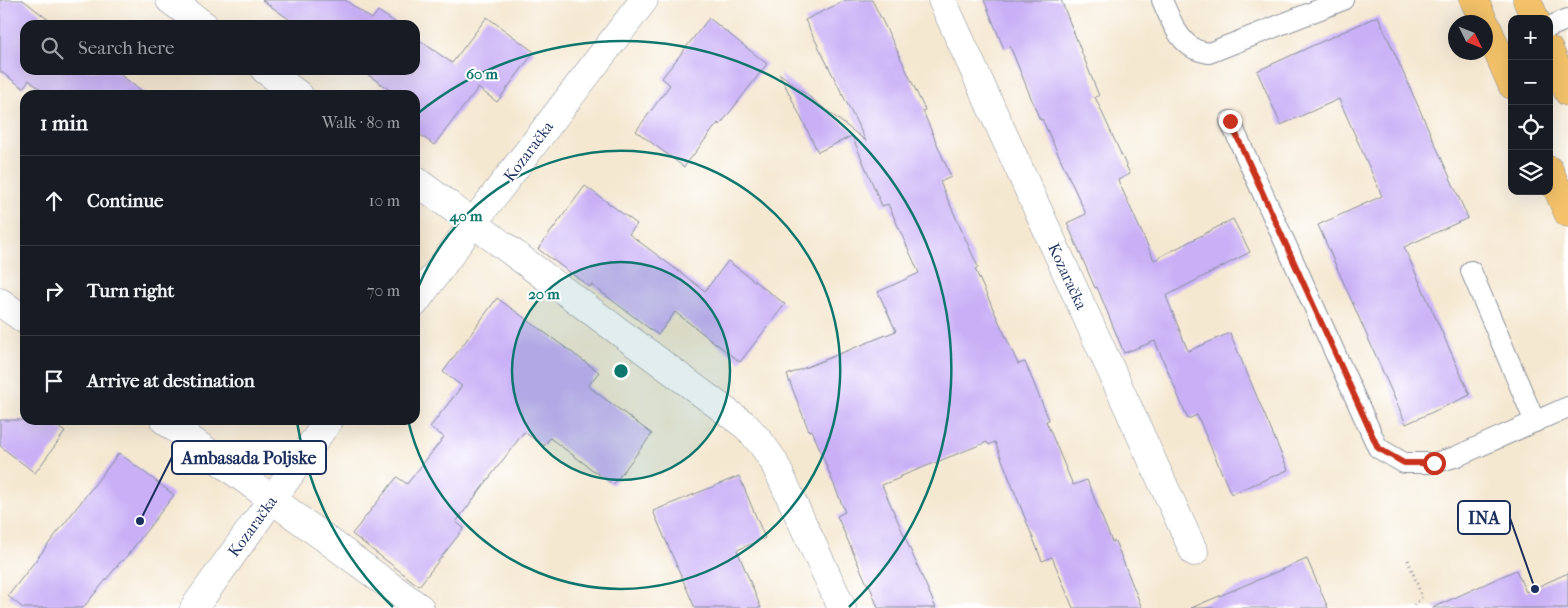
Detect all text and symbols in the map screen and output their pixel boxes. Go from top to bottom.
north arrow [1448,15,1493,60]
map controls [1508,15,1553,195]
button: + [1508,15,1553,60]
search box [20,20,420,75]
icon: search [38,34,66,62]
text: Search here [78,37,174,59]
button: − [1508,60,1553,105]
text: 60 m [466,65,499,83]
button: locate [1508,105,1553,150]
route end [1219,110,1242,133]
text: 1 min [40,111,88,135]
text: Walk · 80 m [322,113,400,132]
street label: Kozaračka [500,117,558,185]
button: layers [1508,150,1553,195]
icon: ahead [40,187,68,215]
text: Continue [87,190,163,212]
text: 10 m [369,191,400,210]
text: 40 m [449,207,483,225]
street label: Kozaračka [1044,240,1091,313]
icon: right [40,277,68,305]
text: Turn right [87,280,174,302]
text: 70 m [367,281,400,300]
text: 20 m [528,285,560,303]
centre of rings [612,362,630,380]
icon: arrive [40,367,68,395]
text: Arrive at destination [87,370,255,392]
callout: Ambasada Poljske [172,441,326,474]
text: Ambasada Poljske [181,448,316,469]
route start [1423,452,1446,475]
street label: Kozaračka [224,492,281,560]
callout: INA [1458,501,1510,534]
text: INA [1468,508,1501,529]

